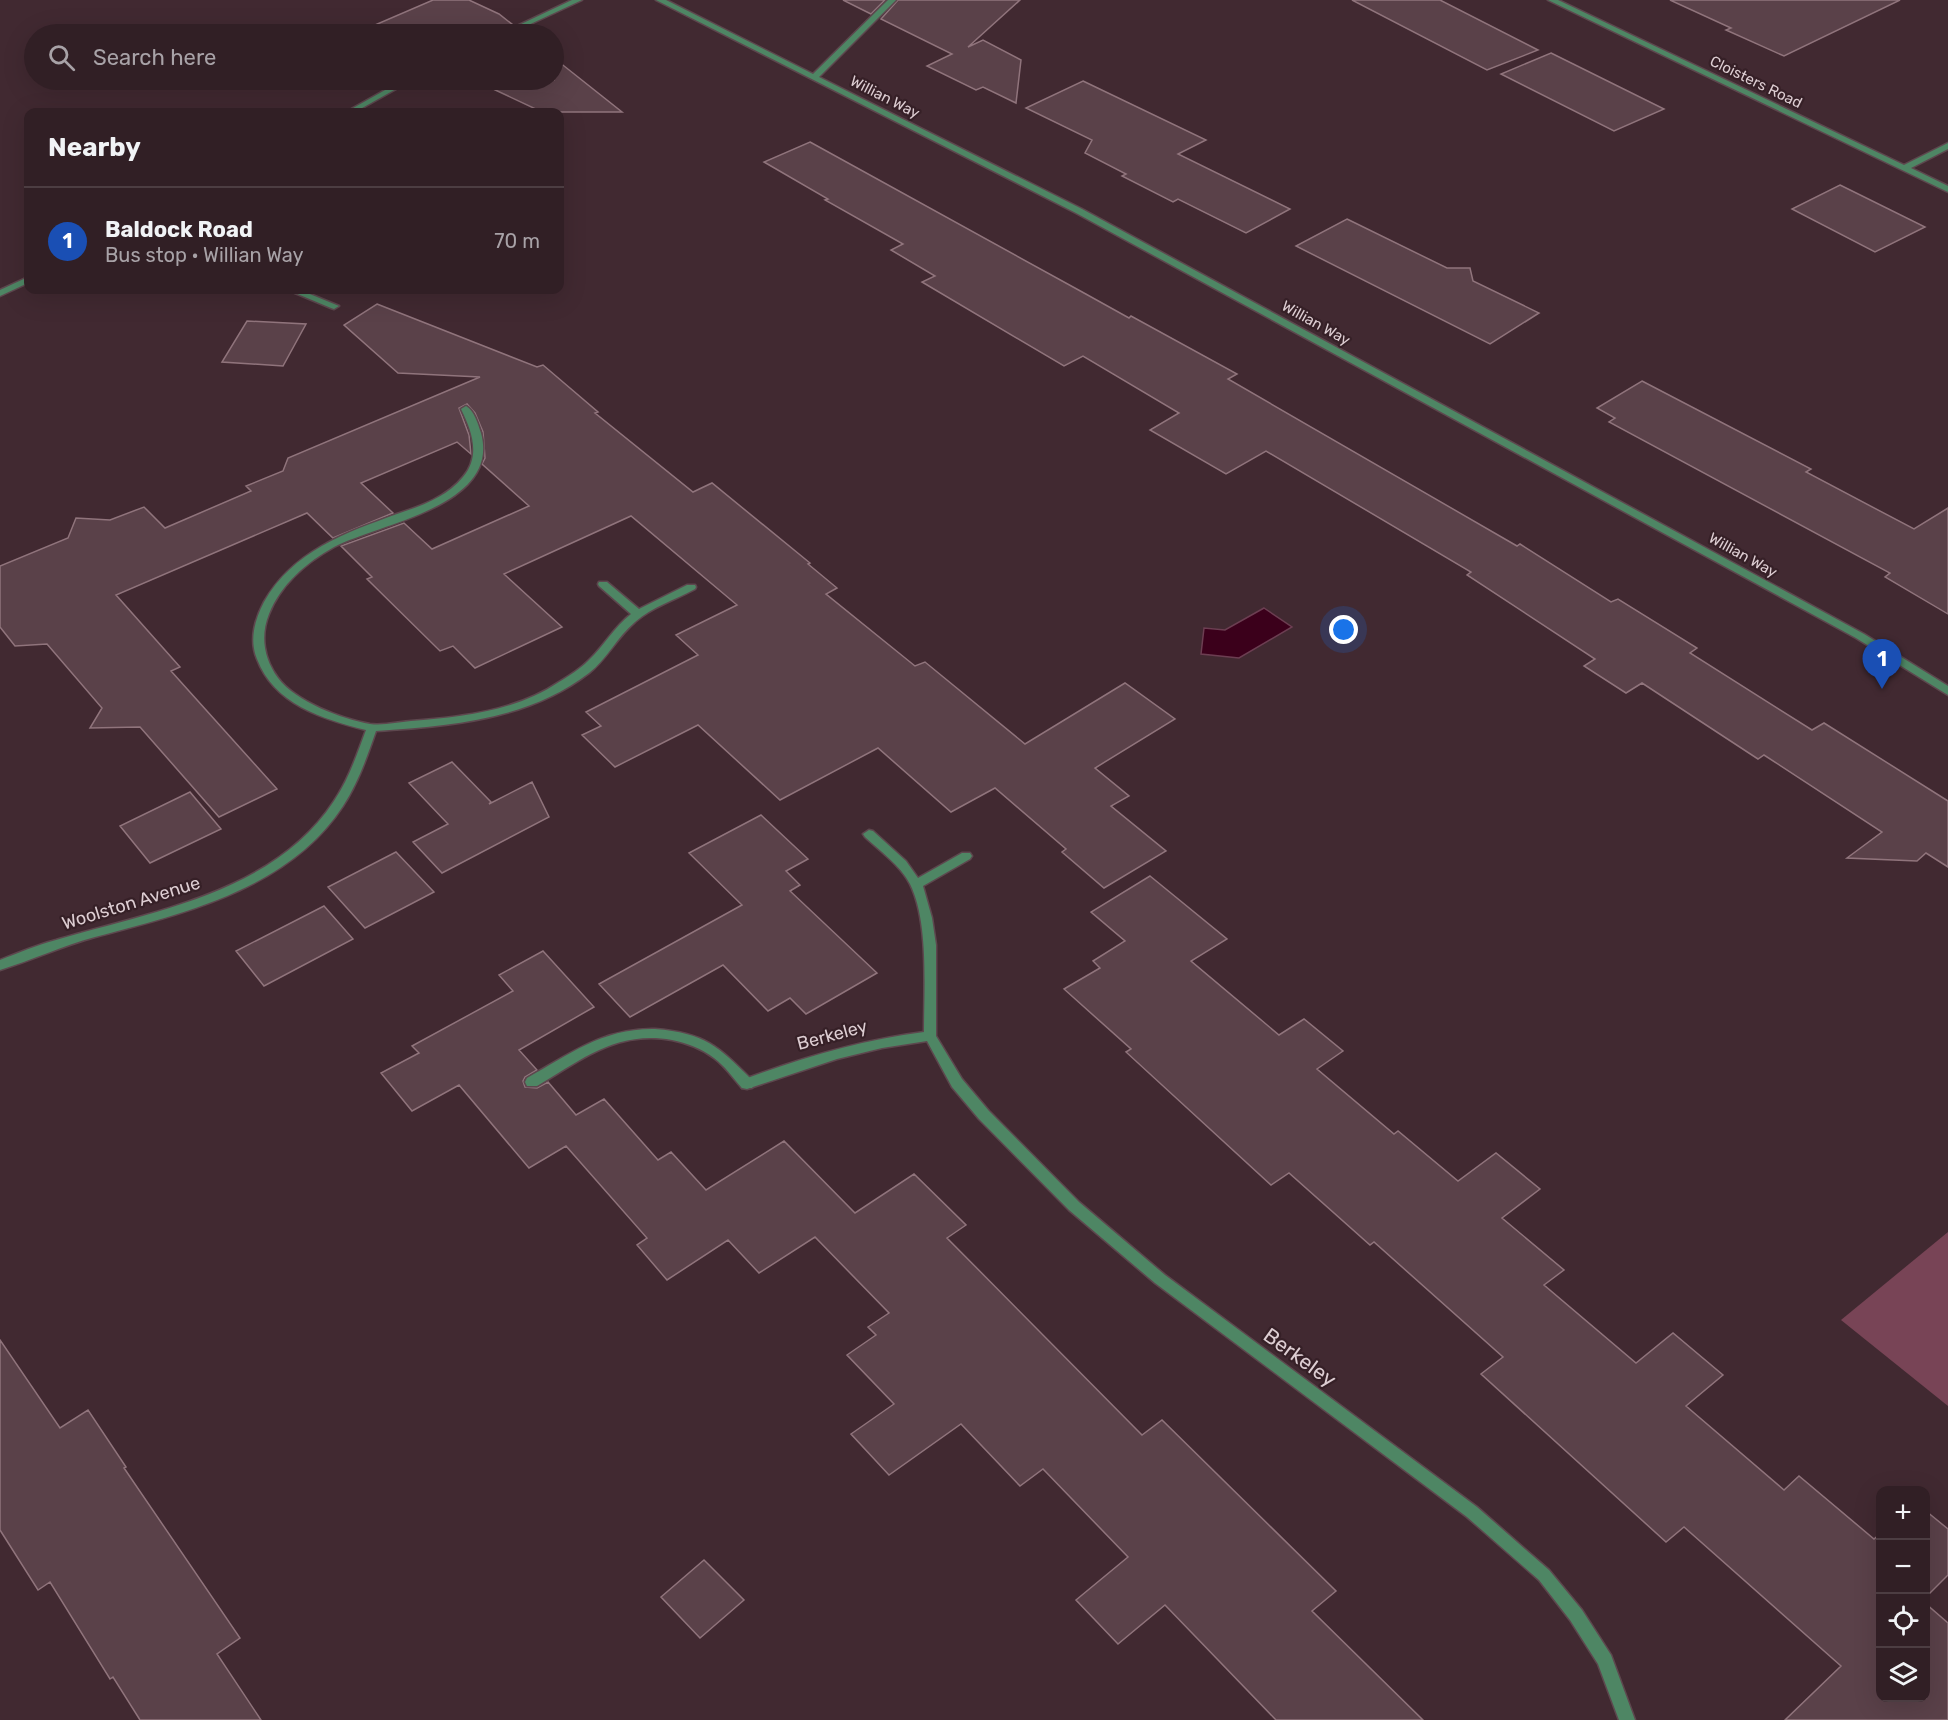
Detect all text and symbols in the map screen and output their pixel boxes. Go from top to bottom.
search box [24,24,564,90]
icon: search [45,41,78,74]
text: Search here [93,44,216,71]
street label: Cloisters Road [1707,52,1805,112]
street label: Willian Way [847,72,923,122]
text: Nearby [48,132,141,163]
text: Baldock Road [105,216,253,243]
text: 1 [63,229,72,253]
text: 70 m [494,229,540,253]
text: Bus stop · Willian Way [105,243,304,267]
street label: Willian Way [1279,297,1353,349]
street label: Willian Way [1706,529,1780,581]
your location [1329,615,1358,644]
pin: 1 [1862,640,1902,689]
street label: Woolston Avenue [59,872,203,934]
street label: Berkeley [794,1015,870,1055]
street label: Berkeley [1259,1322,1342,1392]
map controls [1876,1486,1930,1702]
button: + [1876,1486,1930,1540]
button: − [1876,1540,1930,1594]
button: locate [1876,1594,1930,1648]
button: layers [1876,1648,1930,1702]

